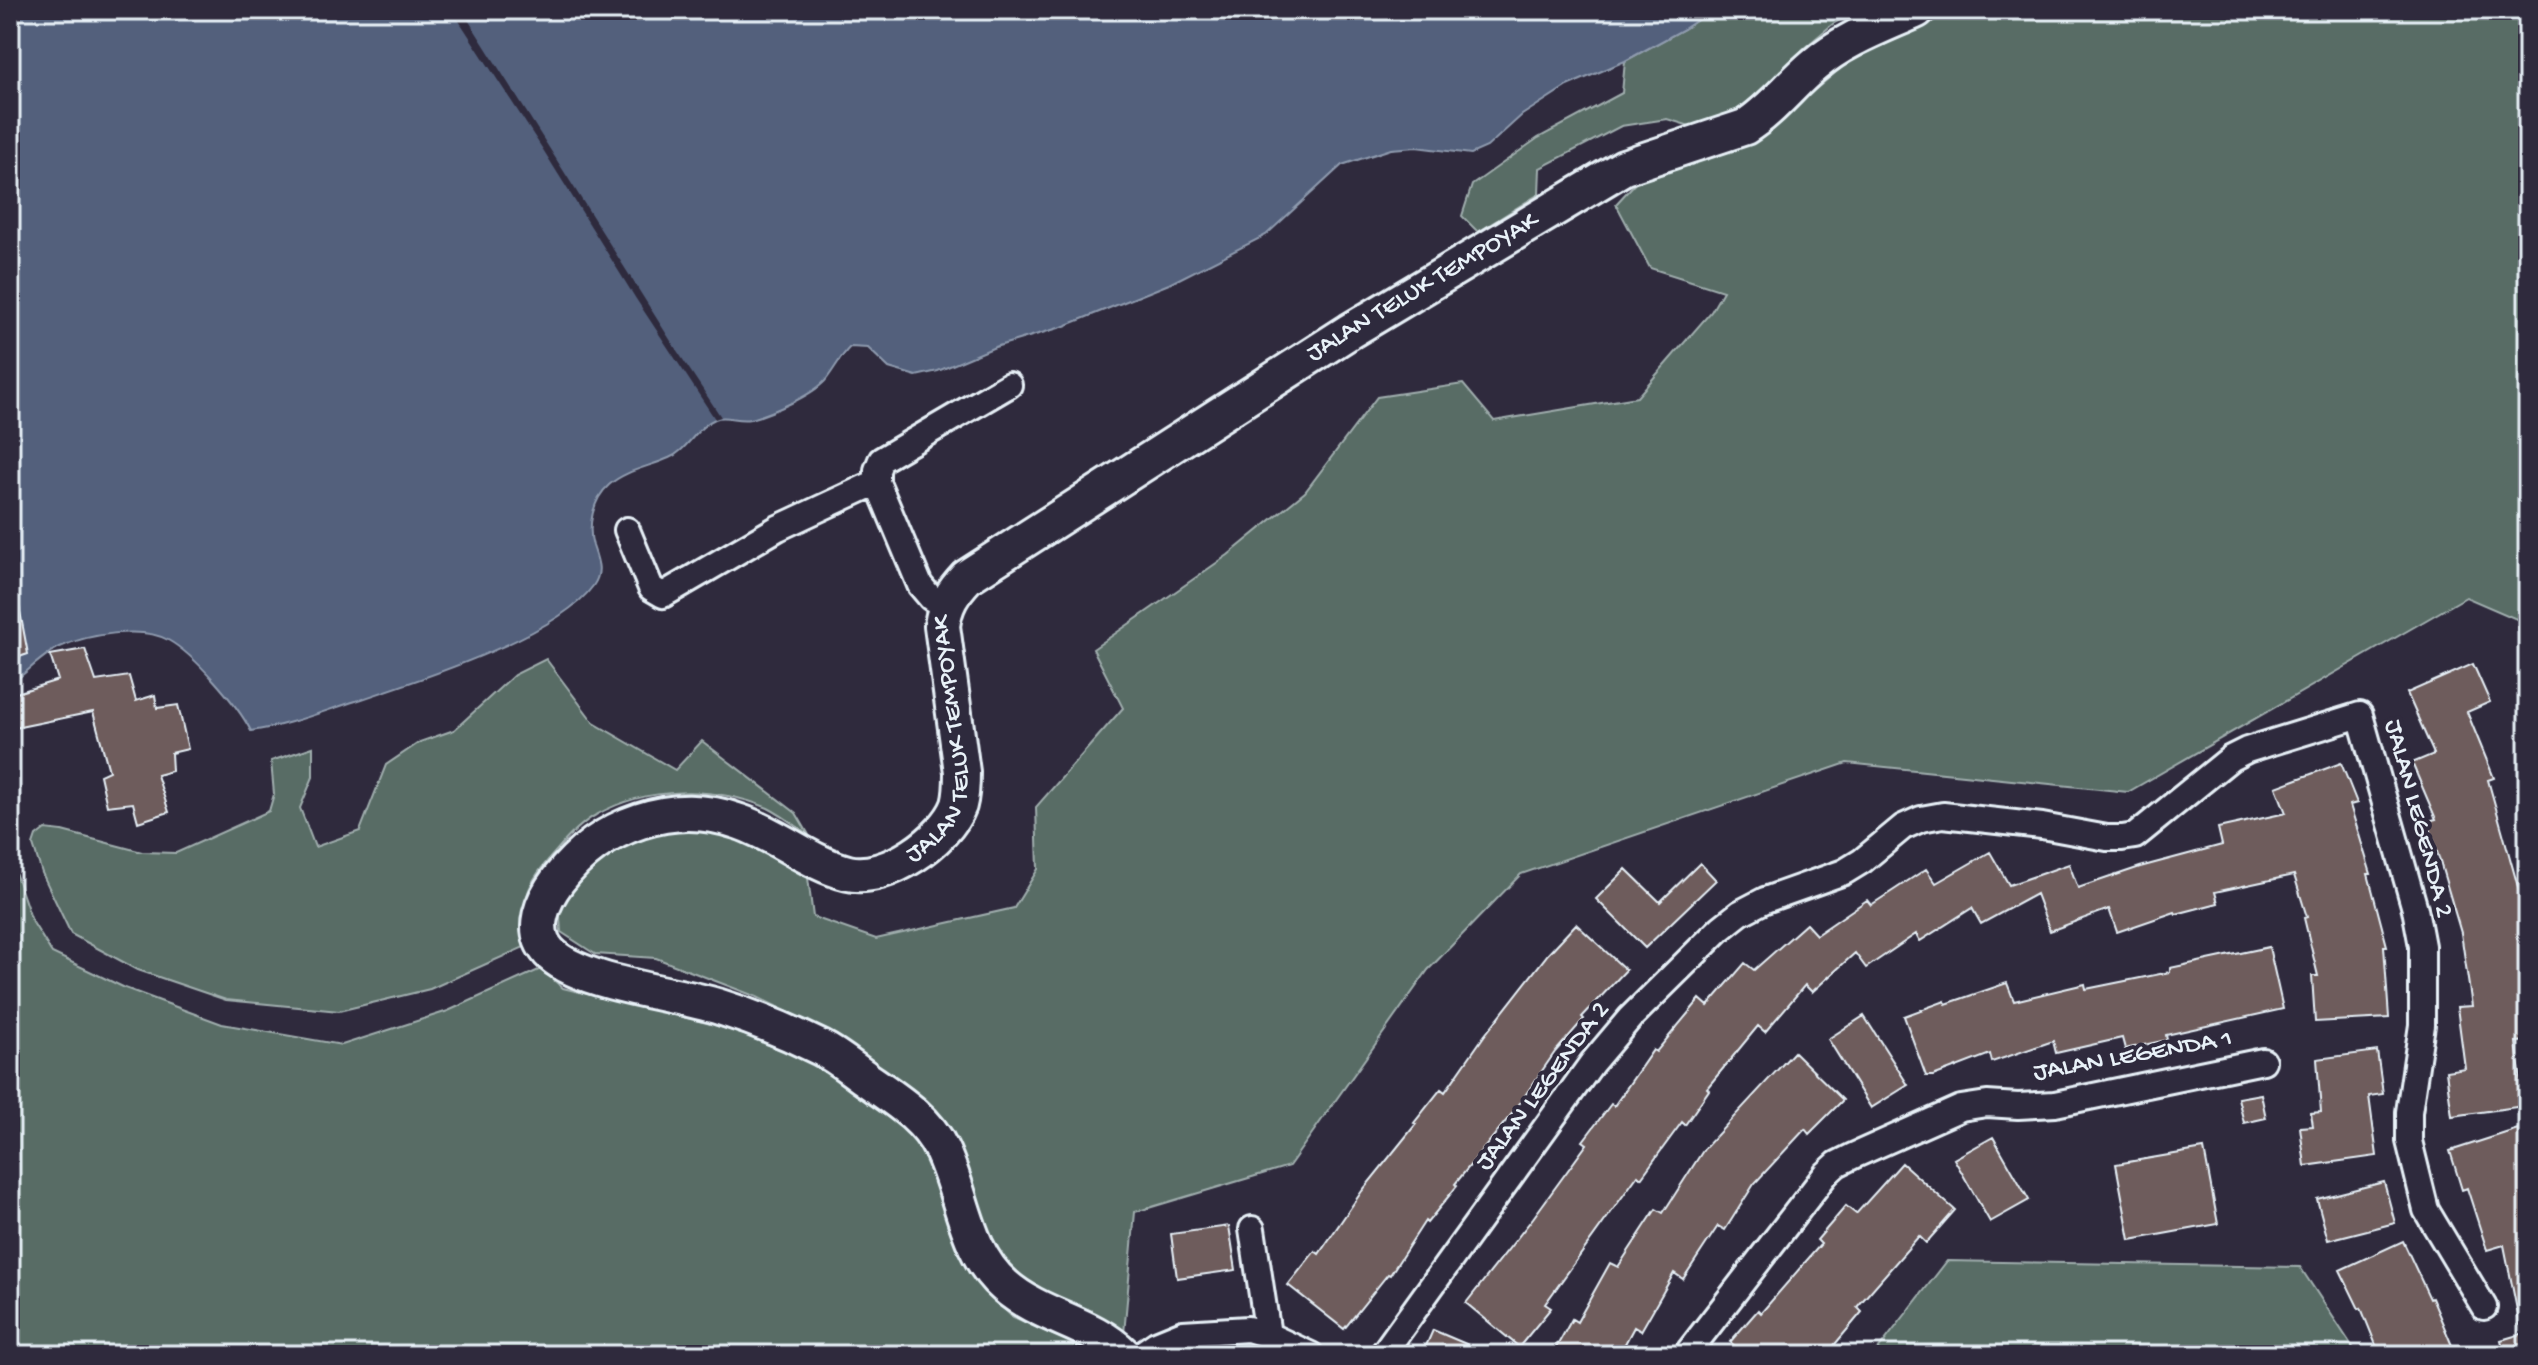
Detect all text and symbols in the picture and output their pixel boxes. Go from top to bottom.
street label: JALAN TELUK TEMPOYAK [1301,205,1546,370]
street label: JALAN TELUK TEMPOYAK [901,611,978,871]
street label: JALAN LEGENDA 2 [2376,717,2458,922]
street label: JALAN LEGENDA 2 [1470,996,1618,1178]
street label: JALAN LEGENDA 1 [2031,1024,2235,1090]

